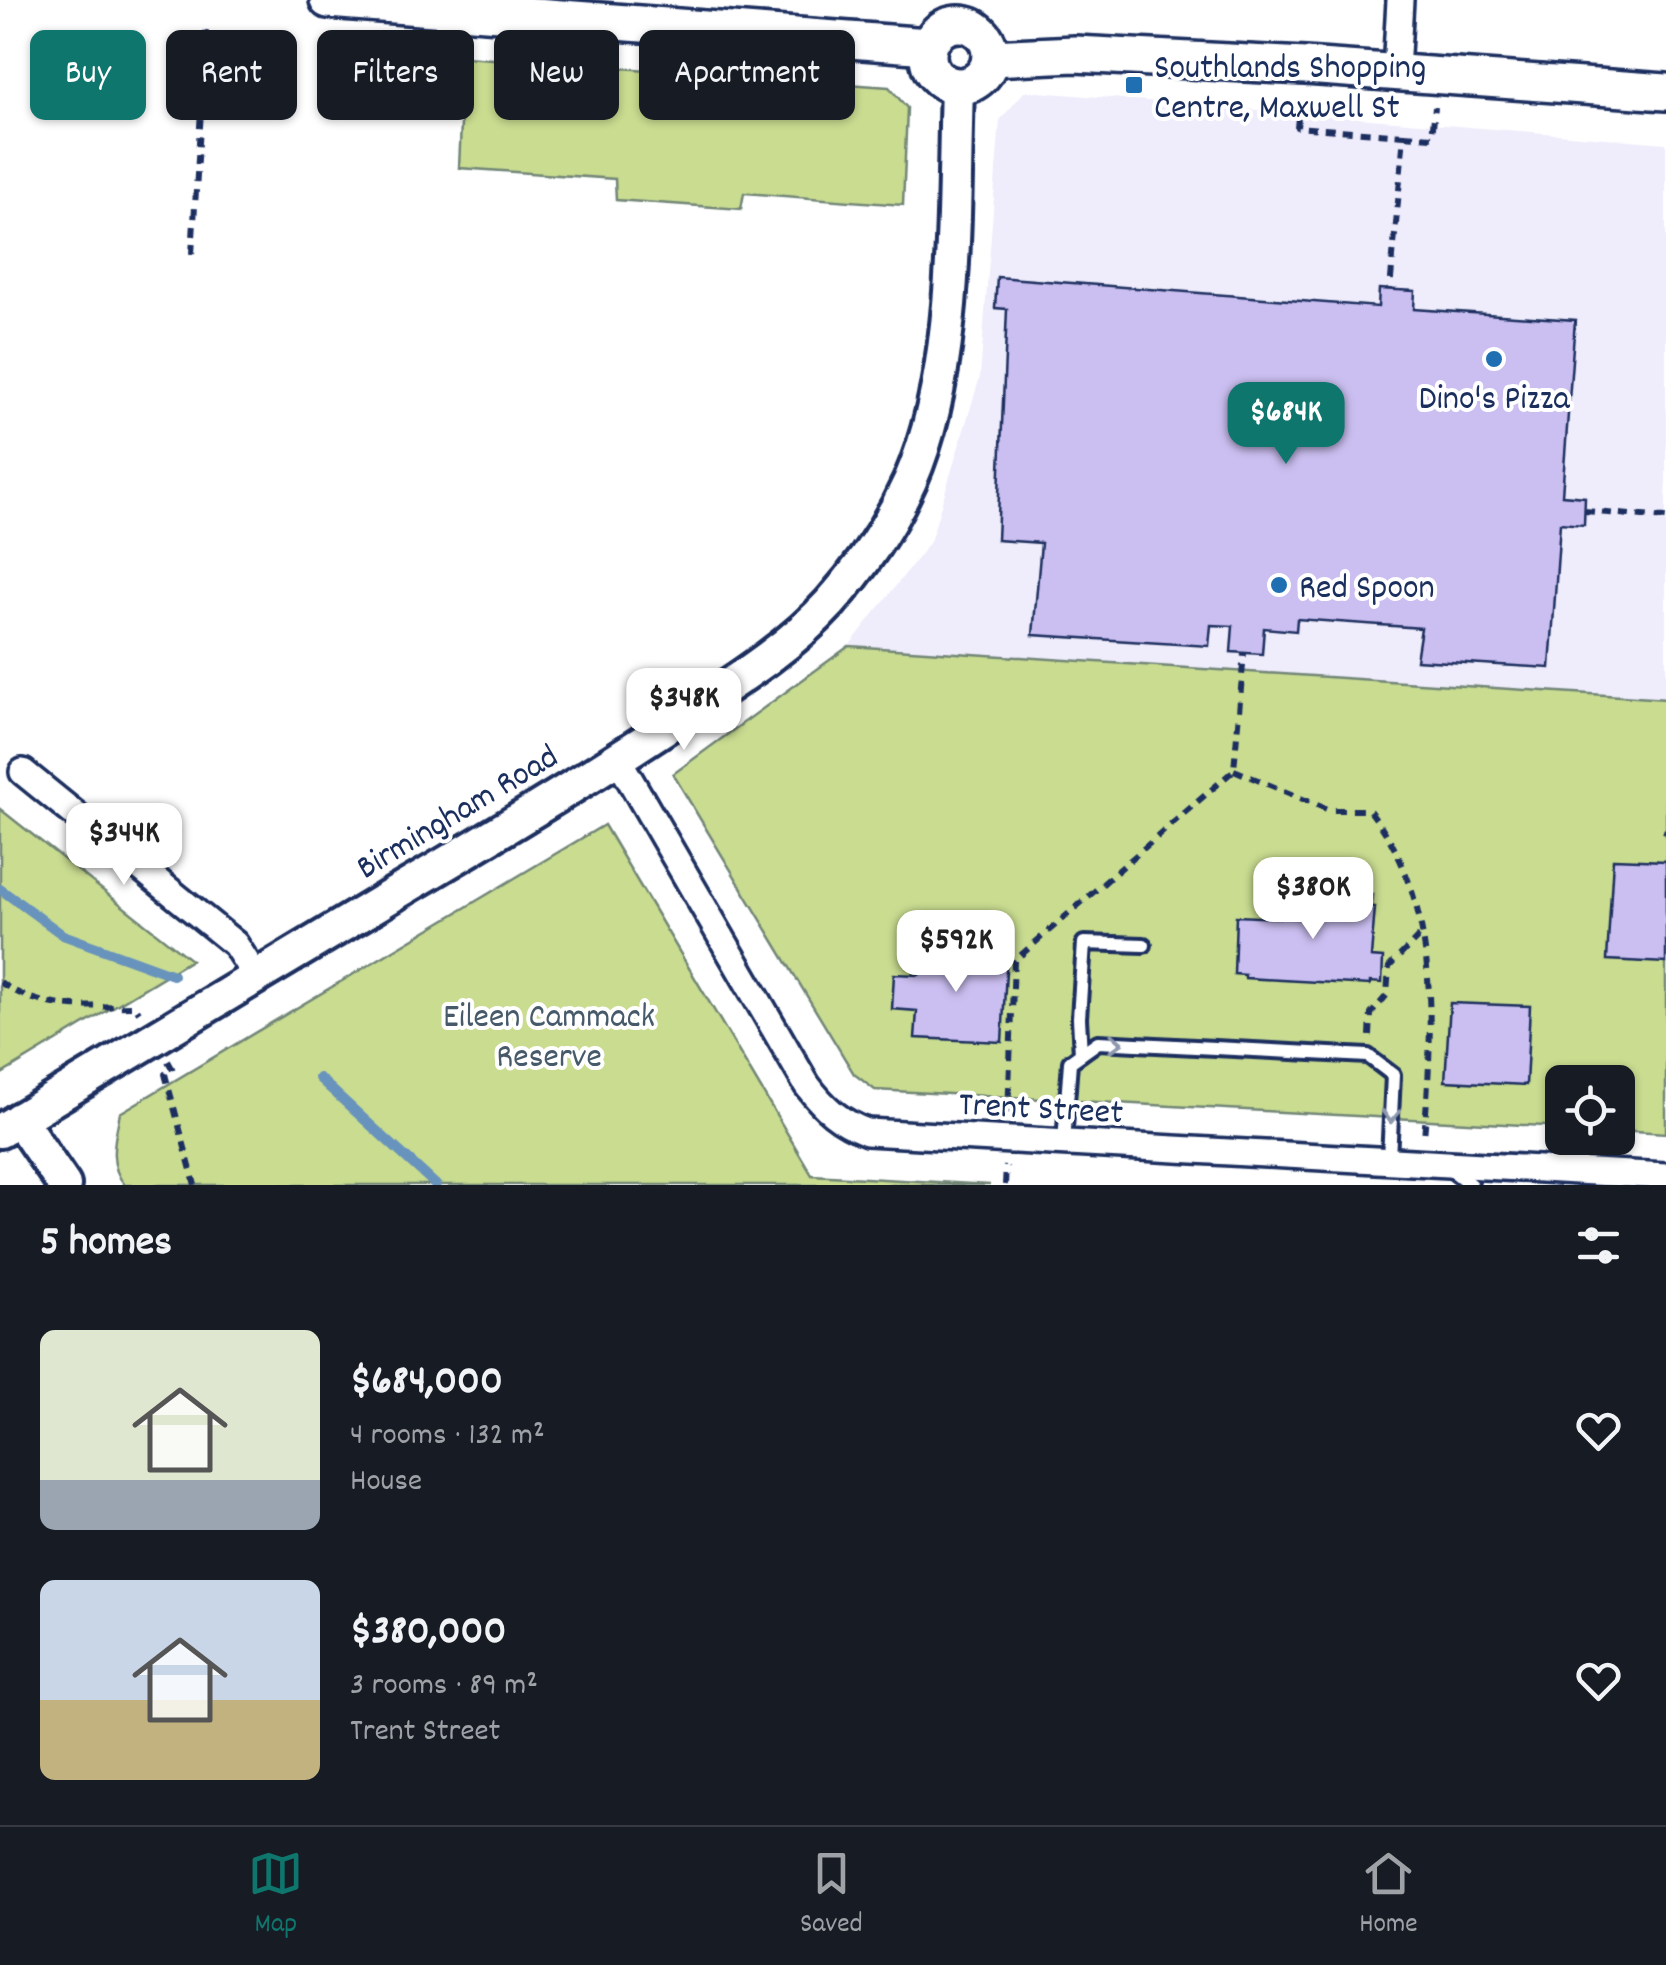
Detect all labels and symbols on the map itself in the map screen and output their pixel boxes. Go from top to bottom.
place label: Southlands Shopping Centre, Maxwell St [1154,45,1426,135]
marker: Southlands Shopping Centre, Maxwell St [1123,74,1145,96]
marker: Dino's Pizza [1483,348,1505,370]
place label: Dino's Pizza [1418,376,1570,426]
pin: $684K [1216,382,1356,467]
place label: Red Spoon [1299,565,1435,615]
marker: Red Spoon [1268,574,1290,596]
pin: $348K [614,668,754,753]
street label: Birmingham Road [348,734,569,894]
pin: $344K [54,803,194,888]
pin: $380K [1243,857,1383,942]
pin: $592K [886,910,1026,995]
park label: Eileen Cammack Reserve [443,994,655,1084]
one-way arrow [1108,1032,1124,1053]
street label: Trent Street [957,1082,1124,1140]
one-way arrow [1381,1109,1402,1125]

